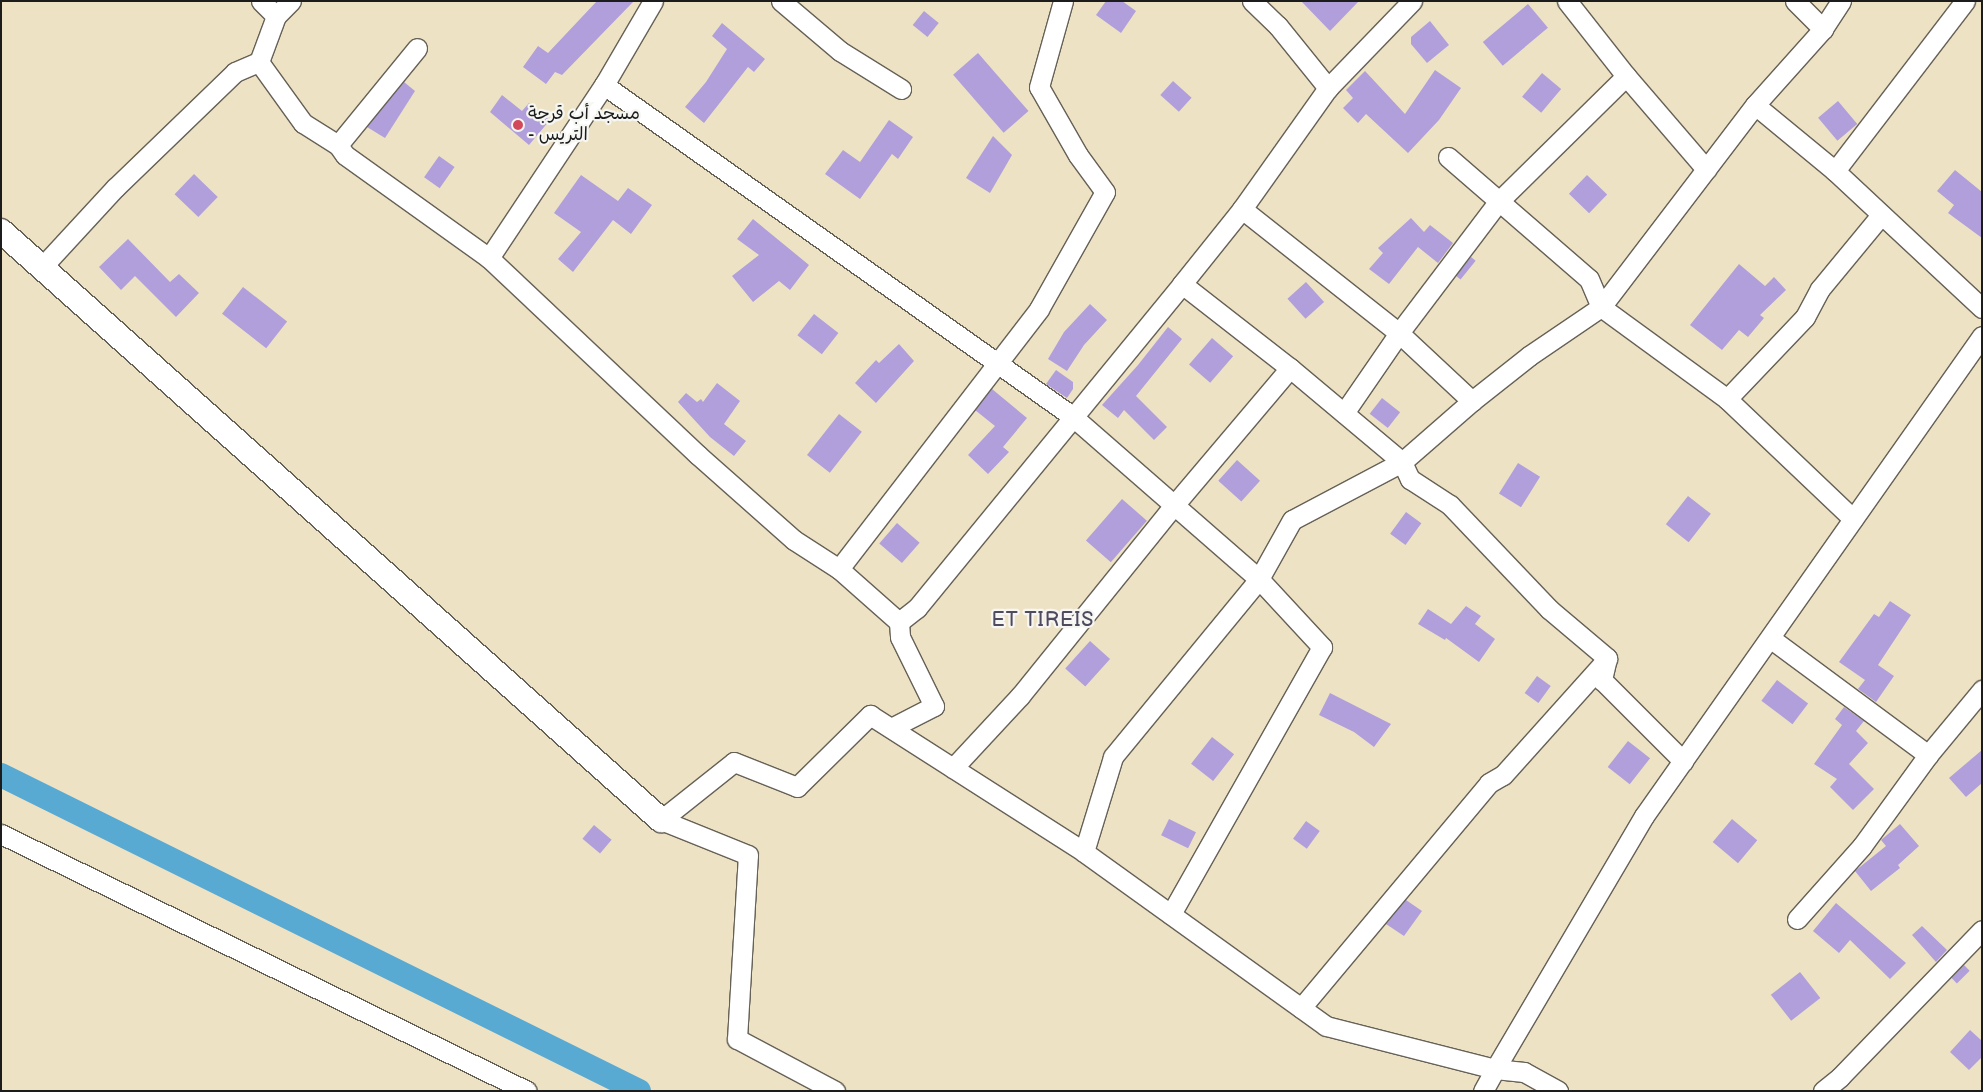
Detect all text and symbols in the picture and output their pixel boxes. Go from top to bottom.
place label: مسجد أب قرجة - التريس [528,104,640,146]
marker: مسجد أب قرجة - التريس [512,119,524,131]
district label: ET TIREIS [990,608,1096,632]

